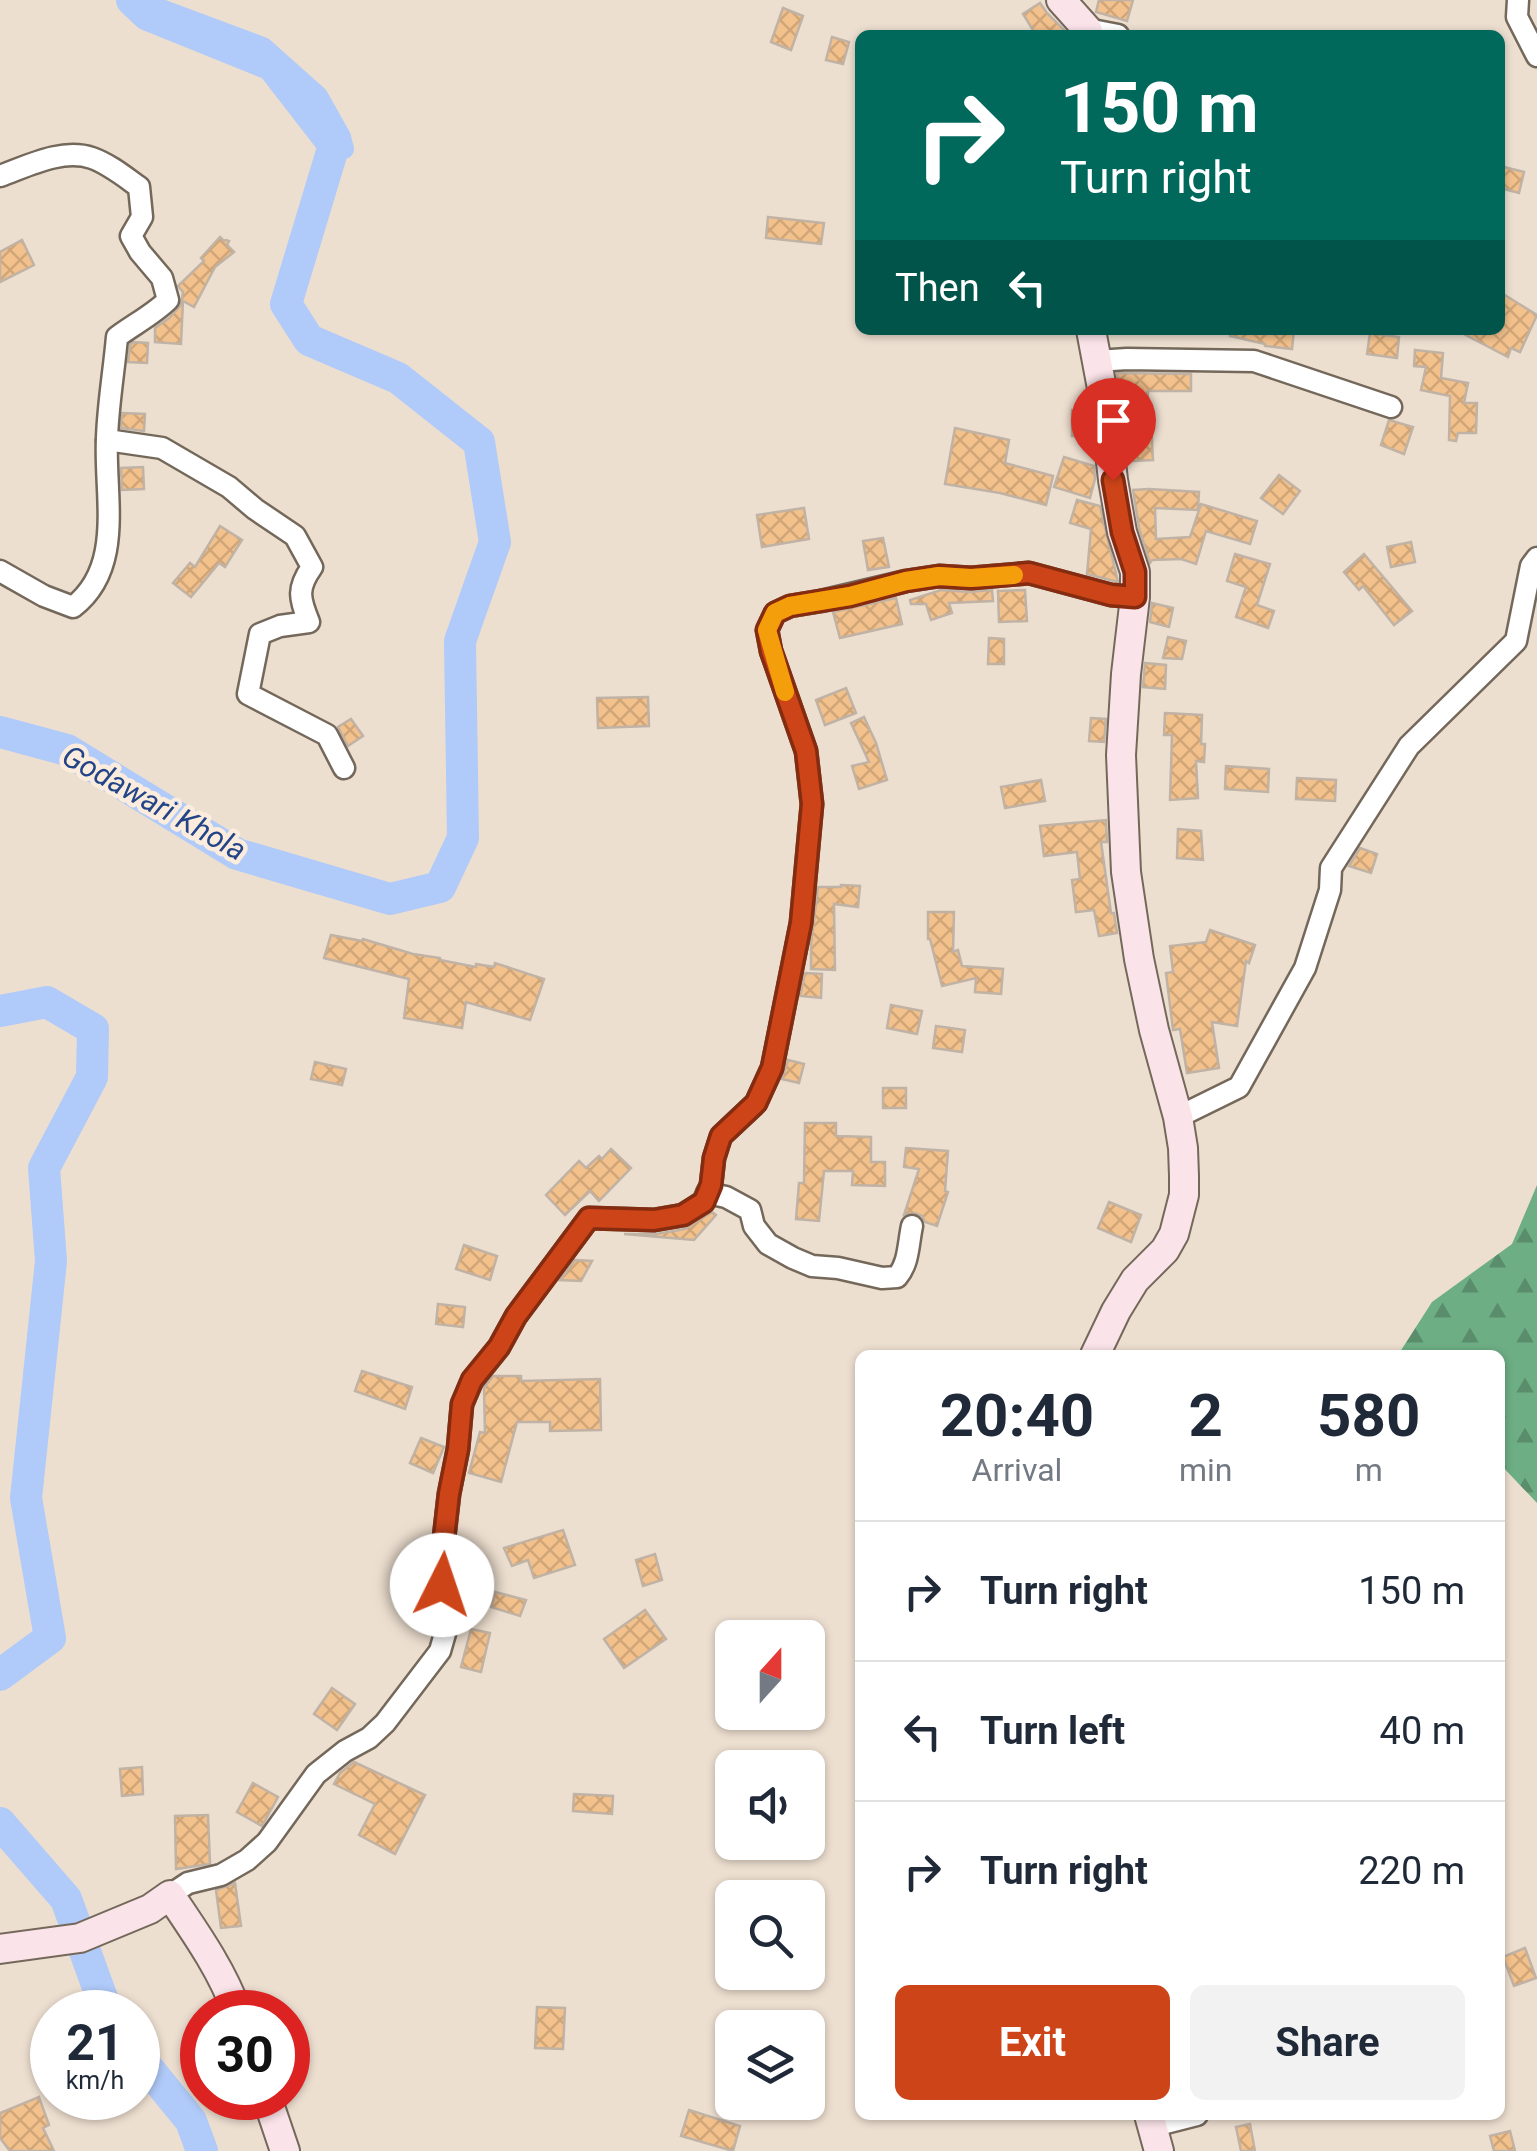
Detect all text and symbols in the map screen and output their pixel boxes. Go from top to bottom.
text: 150 m [1060,67,1259,149]
icon: right [895,70,1025,200]
text: Turn right [1060,151,1252,204]
icon: left [1000,260,1055,315]
text: Then [895,266,980,310]
pin [1071,378,1156,481]
icon: arrive [1086,393,1141,448]
water label: Godawari Khola [56,738,252,867]
text: 20:40 [940,1380,1094,1451]
text: 2 [1188,1380,1223,1451]
text: 580 [1317,1380,1420,1451]
text: Arrival [972,1451,1062,1489]
text: min [1179,1451,1232,1489]
text: m [1355,1451,1383,1489]
position arrow [390,1533,494,1637]
icon: right [895,1564,950,1619]
text: Turn right [980,1569,1148,1613]
text: 150 m [1358,1569,1465,1613]
north arrow [715,1620,825,1730]
map controls [715,1620,825,2120]
icon: left [895,1704,950,1759]
text: Turn left [980,1709,1125,1753]
text: 40 m [1380,1709,1465,1753]
button: sound [715,1750,825,1860]
icon: right [895,1844,950,1899]
text: Turn right [980,1849,1148,1893]
text: 220 m [1358,1849,1465,1893]
button: search [715,1880,825,1990]
button: Exit [895,1985,1170,2100]
button: Share [1190,1985,1465,2100]
speed limit sign: 30 [180,1990,310,2120]
button: layers [715,2010,825,2120]
text: 21 [66,2014,124,2072]
text: km/h [66,2066,124,2095]

